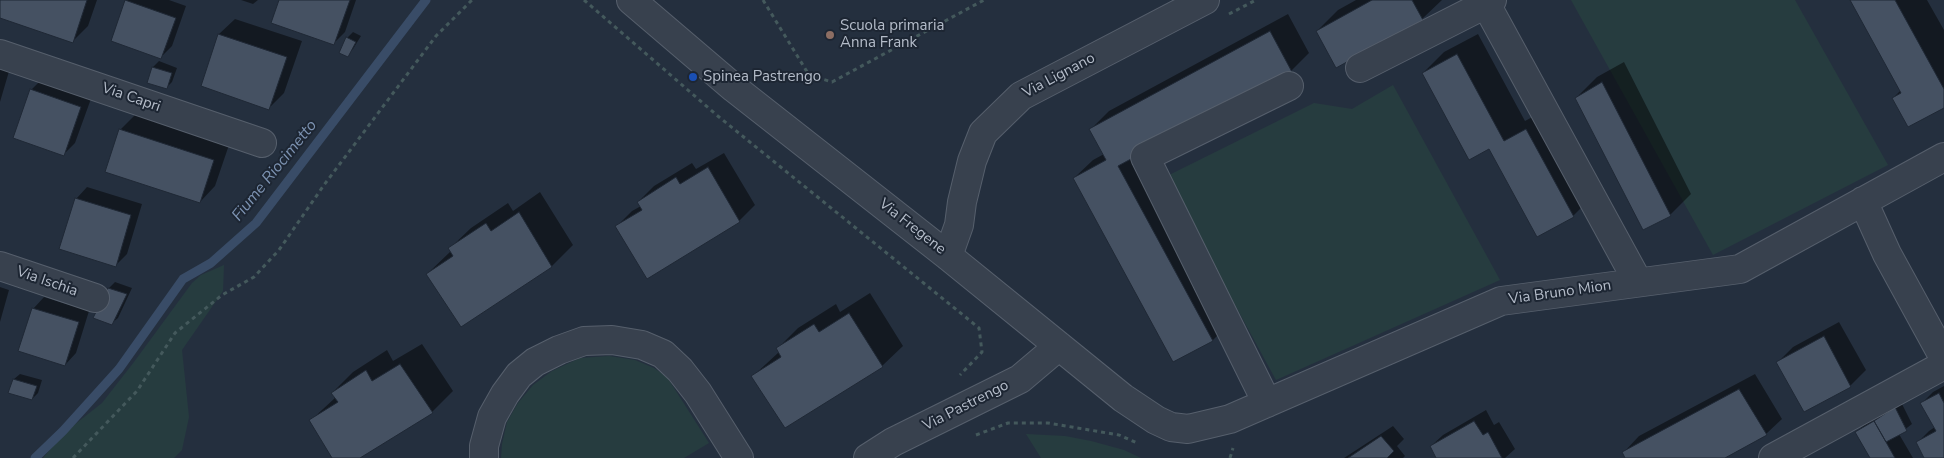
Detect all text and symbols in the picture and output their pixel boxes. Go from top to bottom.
place label: Scuola primaria Anna Frank [840,17,944,52]
marker: Scuola primaria Anna Frank [824,29,836,41]
street label: Via Lignano [1020,49,1098,103]
place label: Spinea Pastrengo [703,68,821,86]
marker: Spinea Pastrengo [687,71,699,83]
street label: Via Capri [99,80,163,116]
water label: Fiume Riocimetto [228,117,322,225]
street label: Via Fregene [875,195,949,259]
street label: Via Ischia [14,263,80,301]
street label: Via Bruno Mion [1508,277,1612,309]
street label: Via Pastrengo [920,377,1012,435]

